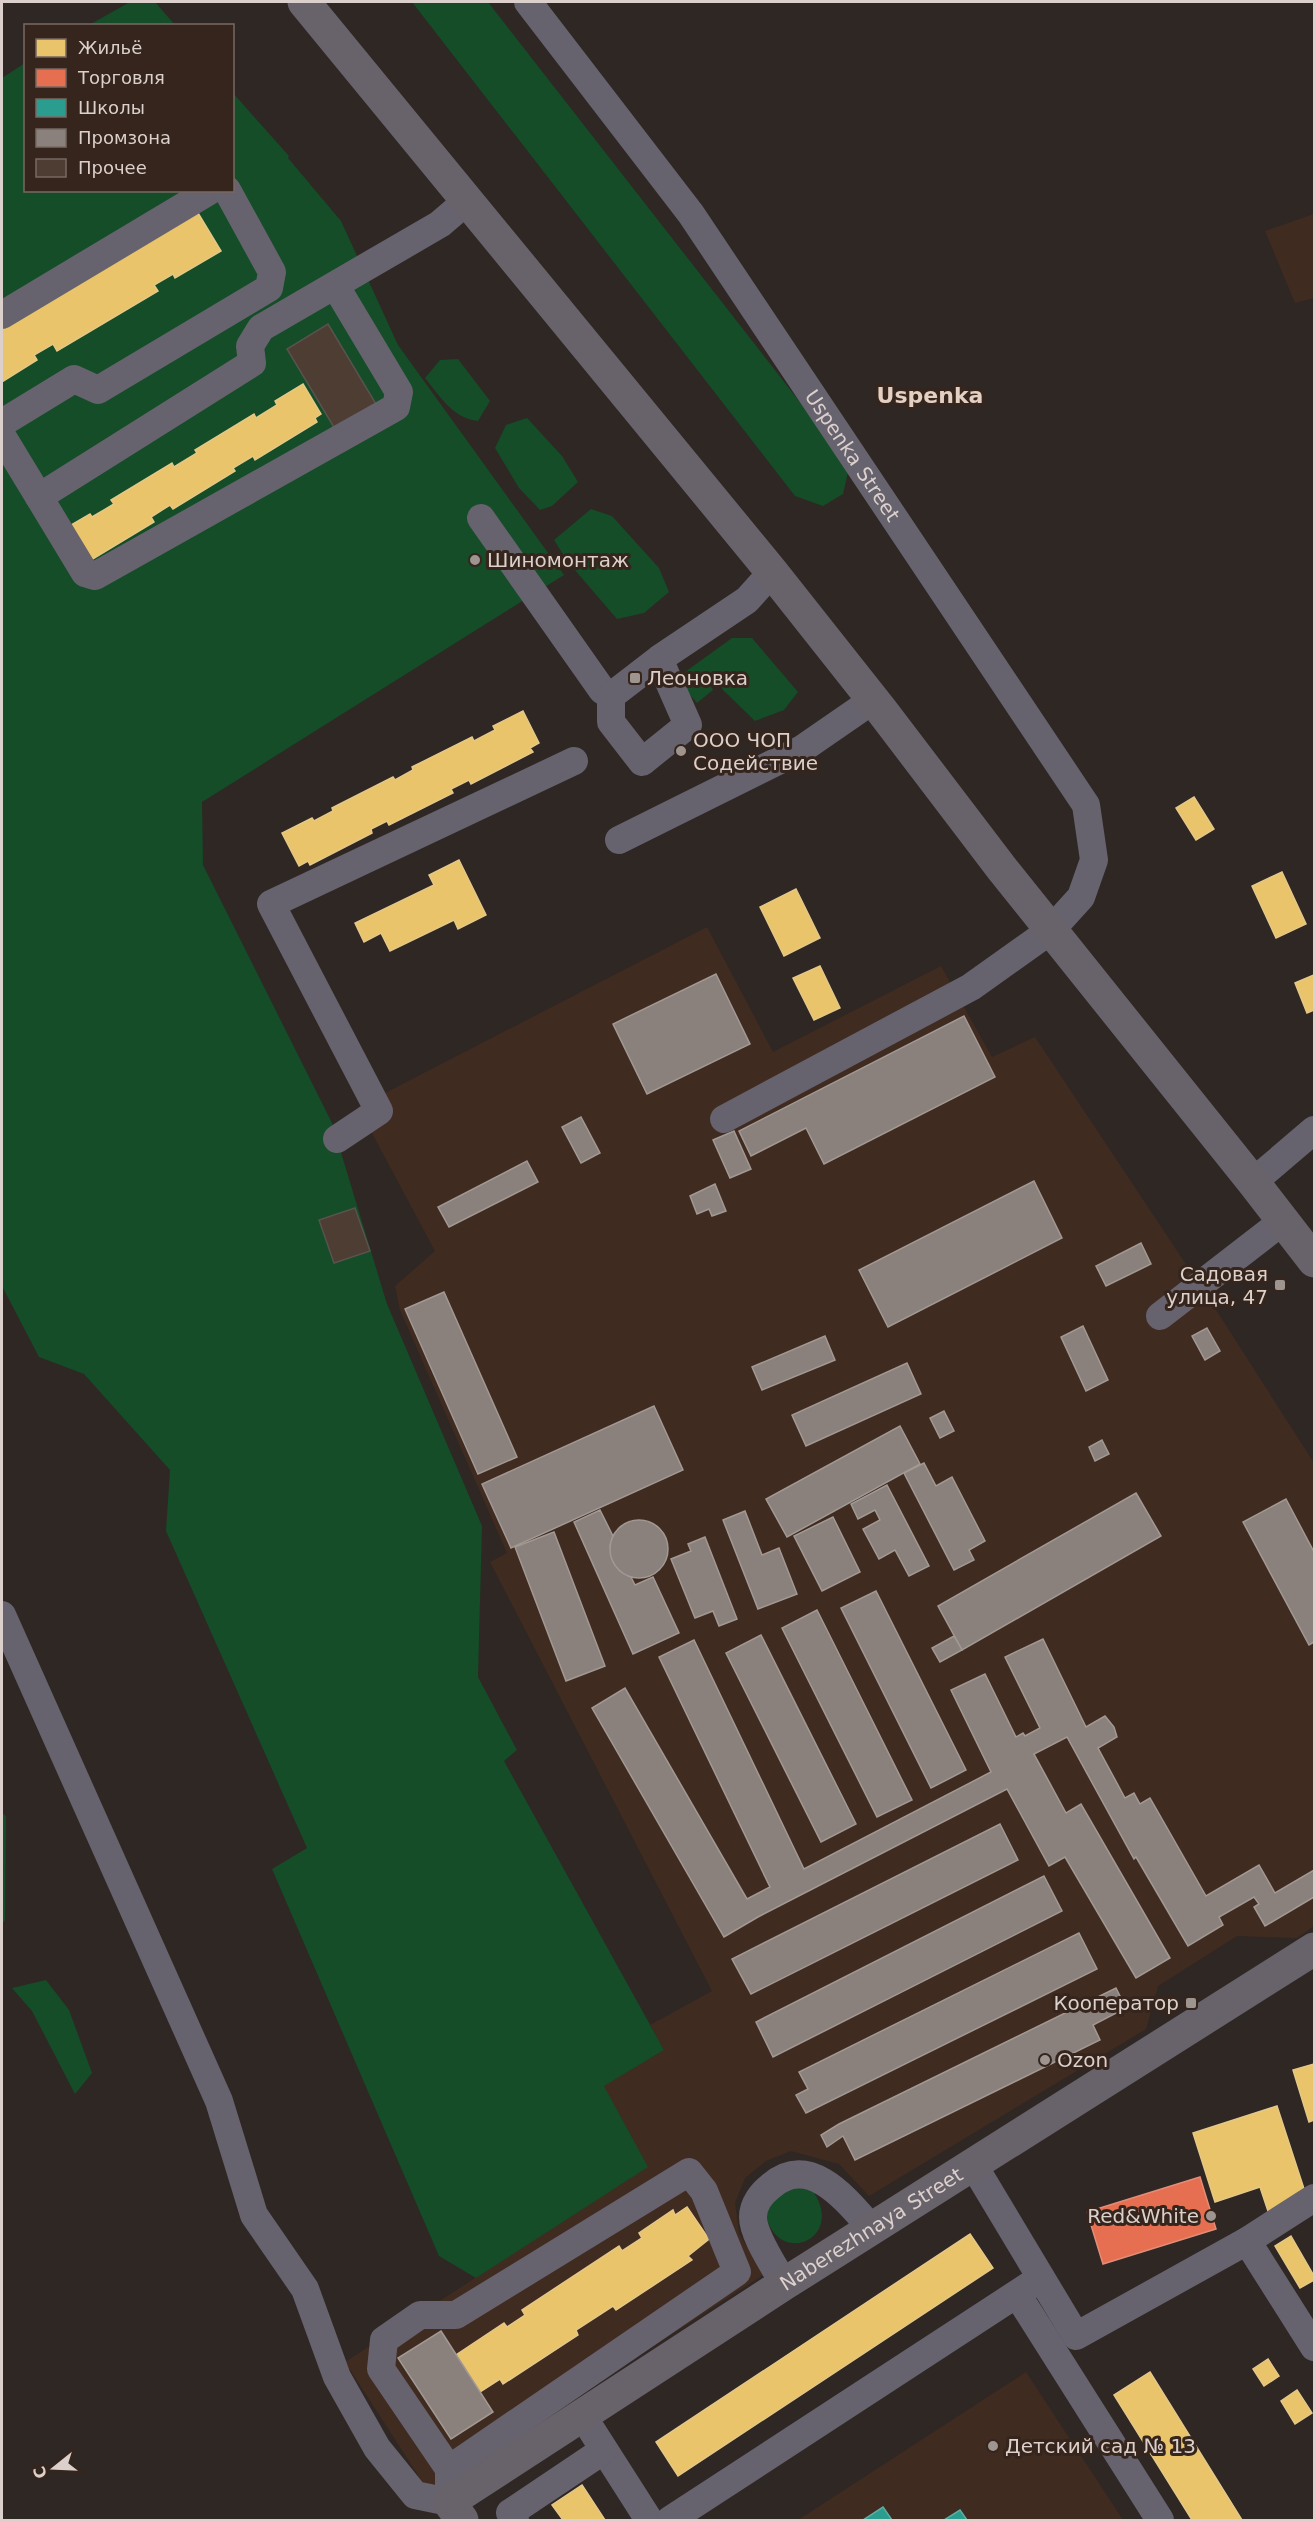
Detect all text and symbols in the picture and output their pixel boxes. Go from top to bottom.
legend [24,24,234,192]
text: Жильё [78,37,142,58]
text: Торговля [77,67,165,88]
text: Школы [78,97,145,118]
text: Промзона [78,127,171,148]
text: Прочее [78,157,147,178]
district label: Uspenka [877,383,983,408]
street label: Uspenka Street [800,385,905,526]
place label: Шиномонтаж [487,548,629,572]
marker: Шиномонтаж [468,553,482,567]
place label: Леоновка [647,666,748,690]
marker: Леоновка [628,671,642,685]
place label: ООО ЧОП Содействие [693,728,818,775]
marker: ООО ЧОП Содействие [674,744,688,758]
place label: Садовая улица, 47 [1166,1262,1268,1309]
marker: Садовая улица, 47 [1273,1278,1287,1292]
place label: Кооператор [1053,1991,1179,2015]
marker: Кооператор [1184,1996,1198,2010]
place label: Ozon [1057,2048,1108,2072]
marker: Ozon [1038,2053,1052,2067]
street label: Naberezhnaya Street [775,2162,967,2296]
place label: Red&White [1087,2204,1199,2228]
marker: Red&White [1204,2209,1218,2223]
place label: Детский сад № 13 [1005,2434,1196,2458]
north arrow [24,2438,84,2498]
marker: Детский сад № 13 [986,2439,1000,2453]
text: С [29,2464,51,2481]

